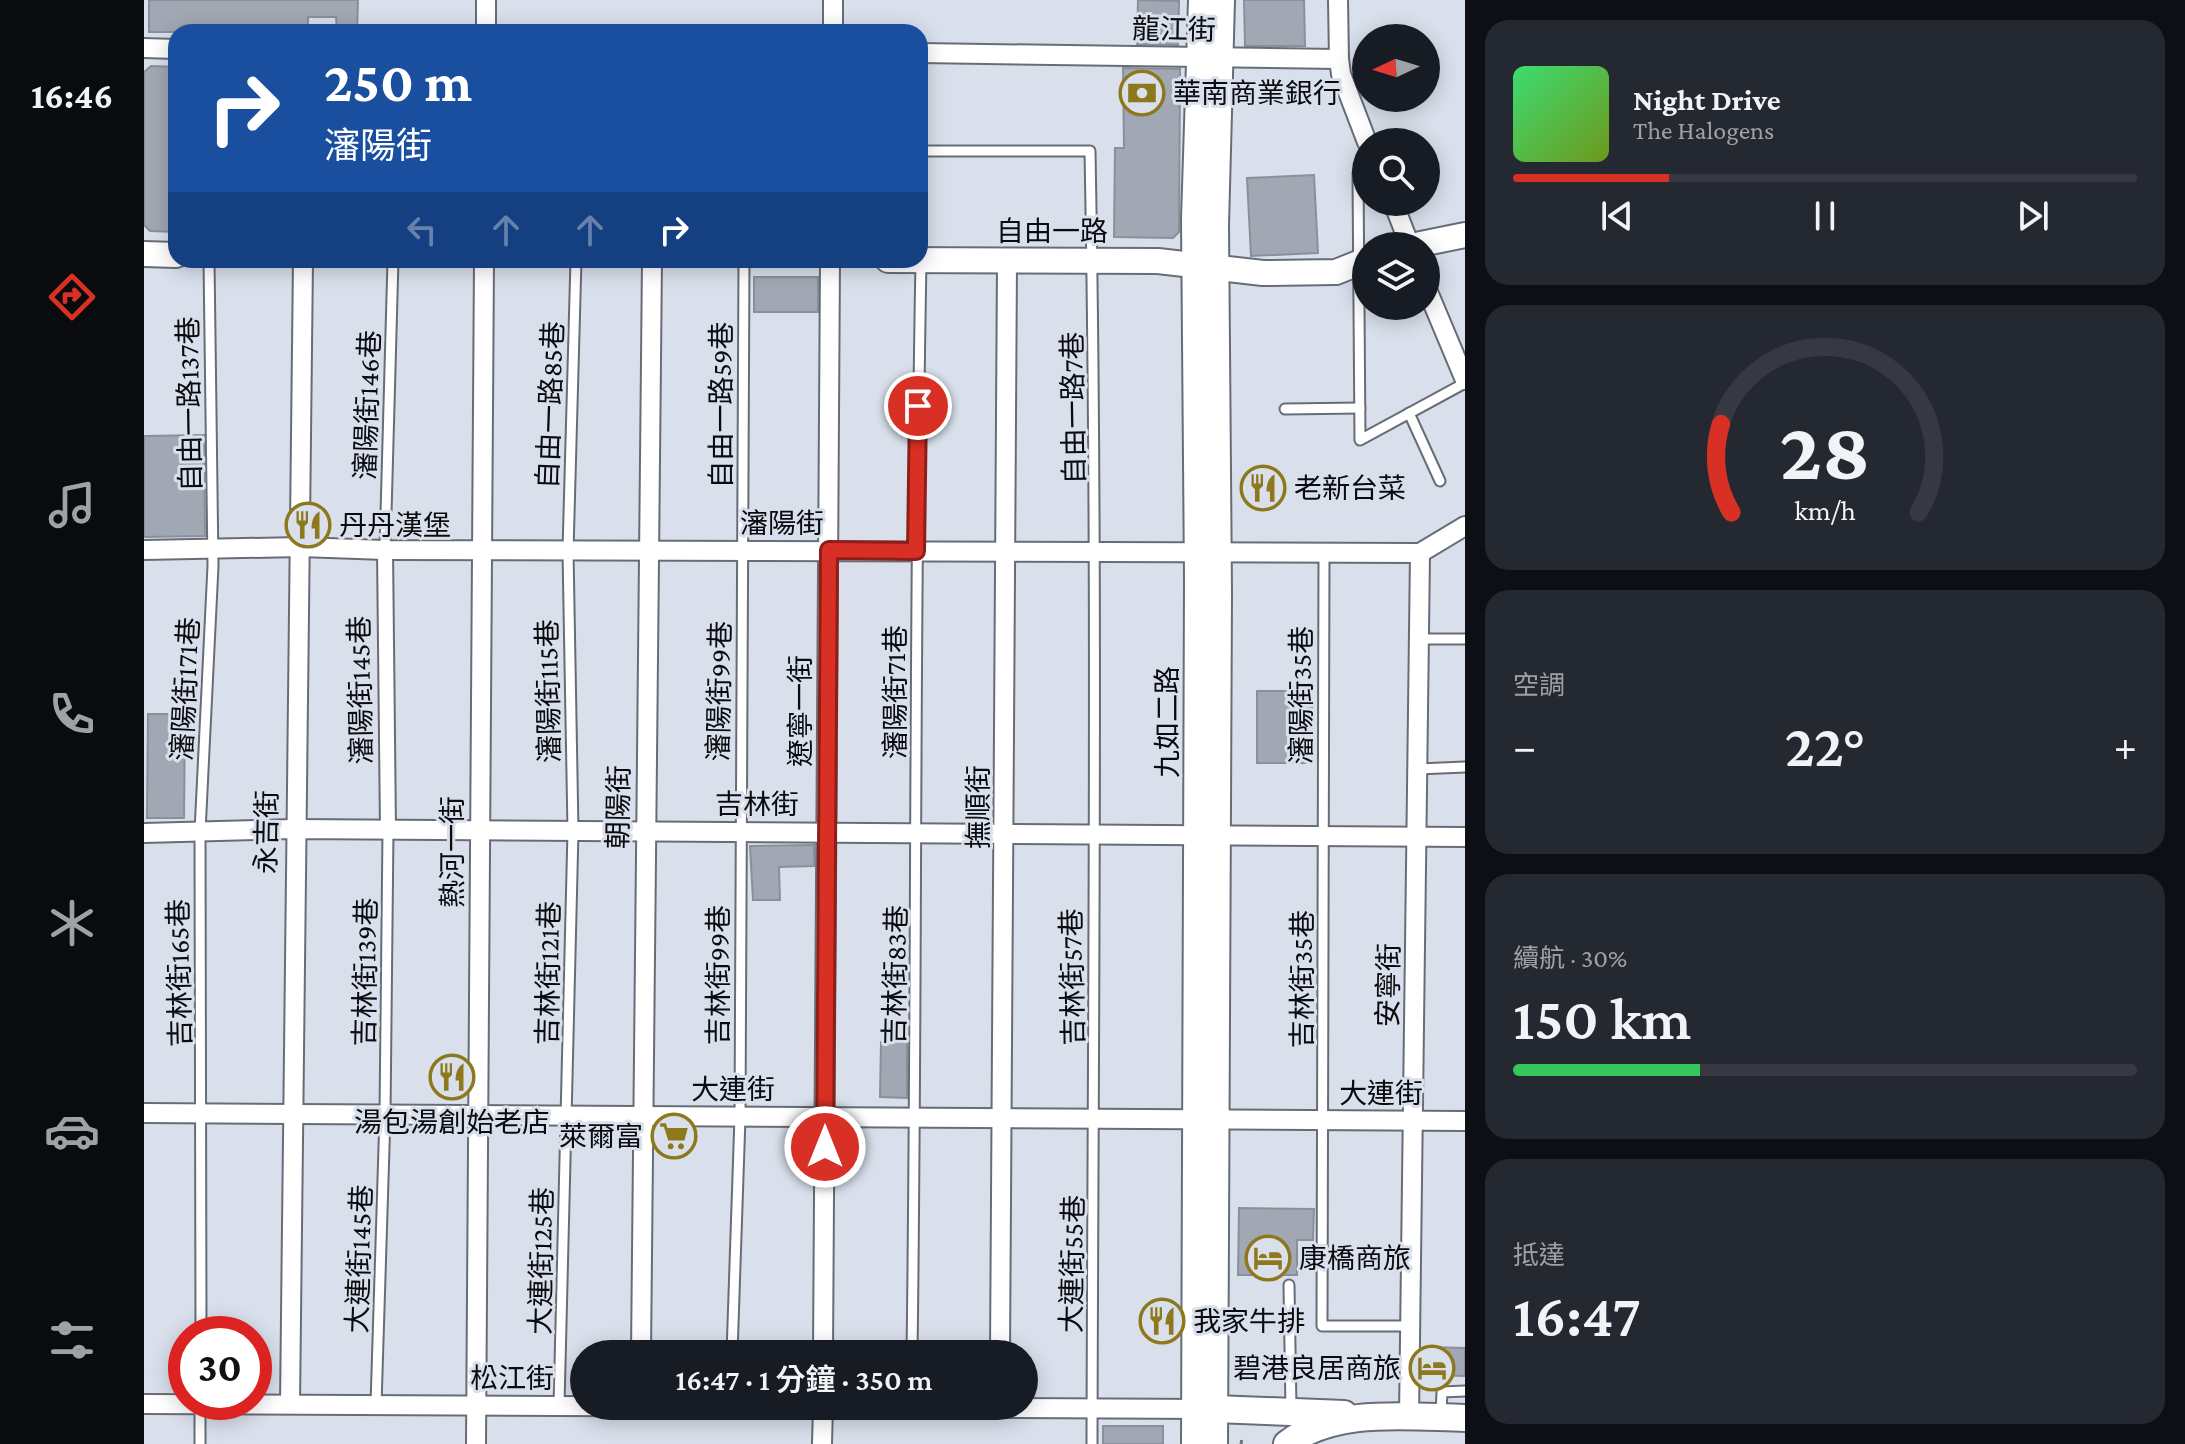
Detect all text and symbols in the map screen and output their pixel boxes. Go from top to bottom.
street label: 龍江街 [1132,13,1216,46]
north arrow [1352,24,1440,112]
map controls [1352,24,1440,320]
text: 250 m [324,51,472,113]
icon: right [192,56,296,160]
bank icon: 華南商業銀行 [1118,69,1166,117]
text: 16:46 [31,76,113,116]
place label: 華南商業銀行 [1173,78,1341,109]
text: Night Drive [1633,83,1781,116]
text: The Halogens [1633,116,1774,145]
text: 瀋陽街 [324,126,432,166]
button: search [1352,128,1440,216]
icon: previous [1595,194,1639,238]
icon: pause [1803,194,1847,238]
icon: next [2011,194,2055,238]
icon: left [400,208,444,252]
icon: ahead [484,208,528,252]
icon: ahead [568,208,612,252]
icon: right [652,208,696,252]
street label: 自由一路 [996,216,1108,247]
button: layers [1352,232,1440,320]
icon: directions [44,269,100,325]
street label: 自由一路137巷 [172,316,207,492]
street label: 自由一路85巷 [532,321,569,489]
street label: 自由一路59巷 [706,321,737,489]
street label: 瀋陽街146巷 [349,330,386,480]
street label: 自由一路7巷 [1057,331,1090,485]
pin [884,372,952,440]
icon: arrive [896,384,940,428]
text: 28 [1780,404,1870,497]
restaurant icon: 老新台菜 [1239,464,1287,512]
place label: 老新台菜 [1294,473,1406,504]
icon: music [44,477,100,533]
text: km/h [1794,494,1856,526]
restaurant icon: 丹丹漢堡 [284,501,332,549]
street label: 瀋陽街 [740,508,824,539]
place label: 丹丹漢堡 [339,510,451,541]
street label: 瀋陽街145巷 [344,615,377,765]
street label: 瀋陽街171巷 [166,617,205,761]
street label: 瀋陽街115巷 [532,619,565,763]
street label: 瀋陽街99巷 [703,621,736,761]
street label: 瀋陽街71巷 [880,625,911,759]
street label: 瀋陽街35巷 [1286,626,1317,764]
street label: 遼寧一街 [785,655,816,767]
street label: 九如二路 [1152,666,1183,778]
text: 空調 [1513,671,1565,700]
icon: phone [44,686,100,742]
text: 22° [1785,712,1865,779]
text: − [1513,722,1536,770]
text: + [2114,722,2137,770]
street label: 朝陽街 [602,765,635,849]
street label: 撫順街 [963,765,994,849]
street label: 吉林街 [715,789,799,820]
street label: 永吉街 [250,790,283,874]
street label: 熱河一街 [437,796,468,908]
icon: climate [44,895,100,951]
street label: 吉林街139巷 [349,897,382,1047]
street label: 吉林街165巷 [163,899,196,1047]
street label: 吉林街121巷 [532,901,565,1045]
street label: 吉林街99巷 [703,905,734,1045]
street label: 吉林街83巷 [879,905,912,1045]
street label: 吉林街57巷 [1056,908,1089,1046]
street label: 吉林街35巷 [1287,910,1318,1048]
street label: 安寧街 [1372,943,1405,1027]
text: 續航 · 30% [1513,944,1627,973]
text: 150 km [1513,985,1691,1052]
restaurant icon: 湯包湯創始老店 [428,1053,476,1101]
street label: 大連街 [691,1074,775,1105]
street label: 大連街 [1339,1078,1423,1109]
icon: car [44,1103,100,1159]
position arrow [783,1105,867,1189]
place label: 湯包湯創始老店 [354,1107,550,1138]
supermarket icon: 萊爾富 [650,1112,698,1160]
place label: 萊爾富 [559,1121,643,1152]
street label: 大連街145巷 [341,1184,378,1334]
street label: 大連街125巷 [525,1187,558,1335]
street label: 大連街55巷 [1056,1195,1089,1333]
hotel icon: 康橋商旅 [1244,1234,1292,1282]
text: 抵達 [1513,1241,1565,1270]
place label: 康橋商旅 [1299,1243,1411,1274]
text: 16:47 [1513,1282,1641,1349]
restaurant icon: 我家牛排 [1138,1297,1186,1345]
place label: 我家牛排 [1193,1306,1305,1337]
icon: filters [44,1312,100,1368]
speed limit sign: 30 [168,1316,272,1420]
hotel icon: 碧港良居商旅 [1408,1344,1456,1392]
place label: 碧港良居商旅 [1233,1353,1401,1384]
street label: 松江街 [470,1363,554,1394]
text: 16:47 · 1 分鐘 · 350 m [676,1363,932,1396]

